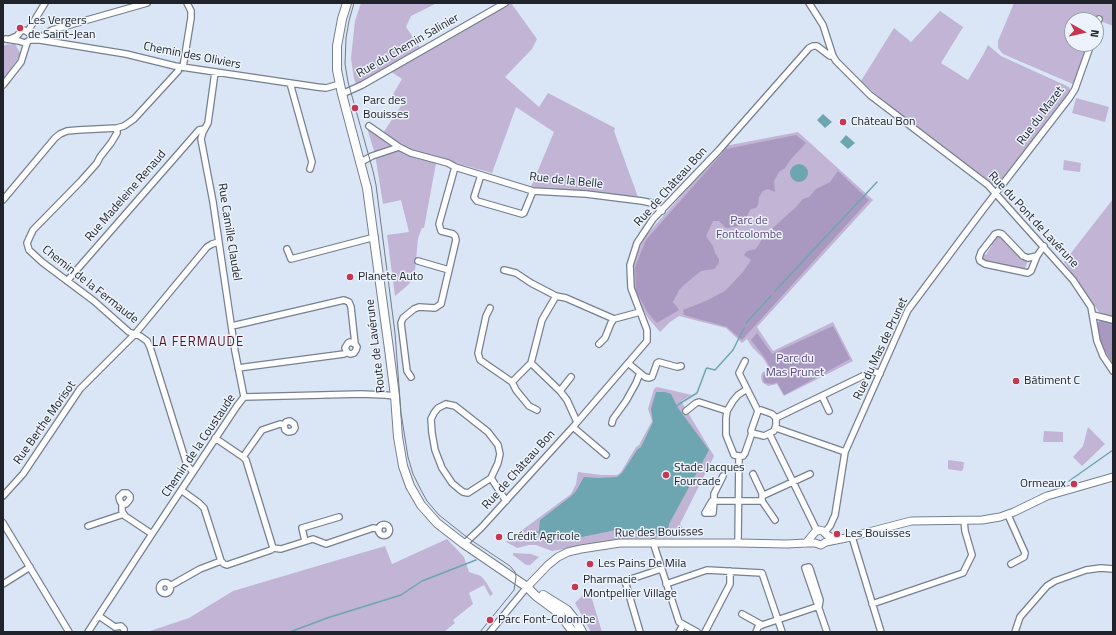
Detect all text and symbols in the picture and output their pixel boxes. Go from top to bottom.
street label: Rue du Chemin Salinier [354,11,462,81]
north arrow [1064,12,1104,52]
place label: Les Vergers de Saint-Jean [28,14,95,42]
marker: Les Vergers de Saint-Jean [15,23,25,33]
text: N [1086,29,1103,38]
street label: Chemin des Oliviers [142,39,242,73]
street label: Rue du Mazet [1014,84,1068,148]
place label: Parc des Bouisses [363,94,409,122]
marker: Parc des Bouisses [350,103,360,113]
place label: Château Bon [851,115,915,129]
marker: Château Bon [838,117,848,127]
street label: Rue de Château Bon [632,144,710,230]
street label: Rue Madeleine Renaud [82,147,170,245]
street label: Rue du Pont de Lavérune [985,169,1081,271]
street label: Rue de la Belle [528,170,604,192]
street label: Rue Camille Claudel [214,182,244,282]
park label: Parc de Fontcolombe [716,214,782,242]
street label: Chemin de la Fermaude [39,243,141,327]
place label: Planete Auto [358,270,423,284]
marker: Planete Auto [345,272,355,282]
street label: Rue du Mas de Prunet [851,295,911,403]
street label: Route de Lavérune [363,298,389,394]
district label: LA FERMAUDE [152,335,244,351]
park label: Parc du Mas Prunet [766,352,824,380]
place label: Bâtiment C [1024,374,1080,388]
marker: Bâtiment C [1011,376,1021,386]
street label: Rue Berthe Morisot [11,378,79,468]
street label: Chemin de la Coustaude [159,392,239,500]
street label: Rue de Château Bon [480,427,558,513]
place label: Stade Jacques Fourcade [674,461,745,489]
marker: Stade Jacques Fourcade [661,470,671,480]
place label: Ormeaux [1020,477,1066,491]
marker: Ormeaux [1069,479,1079,489]
street label: Rue des Bouisses [615,525,703,541]
place label: Les Bouisses [845,527,910,541]
marker: Les Bouisses [832,529,842,539]
place label: Crédit Agricole [507,530,580,544]
marker: Crédit Agricole [494,532,504,542]
place label: Les Pains De Mila [598,557,686,571]
marker: Les Pains De Mila [585,559,595,569]
place label: Pharmacie Montpellier Village [583,573,677,601]
marker: Pharmacie Montpellier Village [570,582,580,592]
place label: Parc Font-Colombe [498,613,595,627]
marker: Parc Font-Colombe [485,615,495,625]

